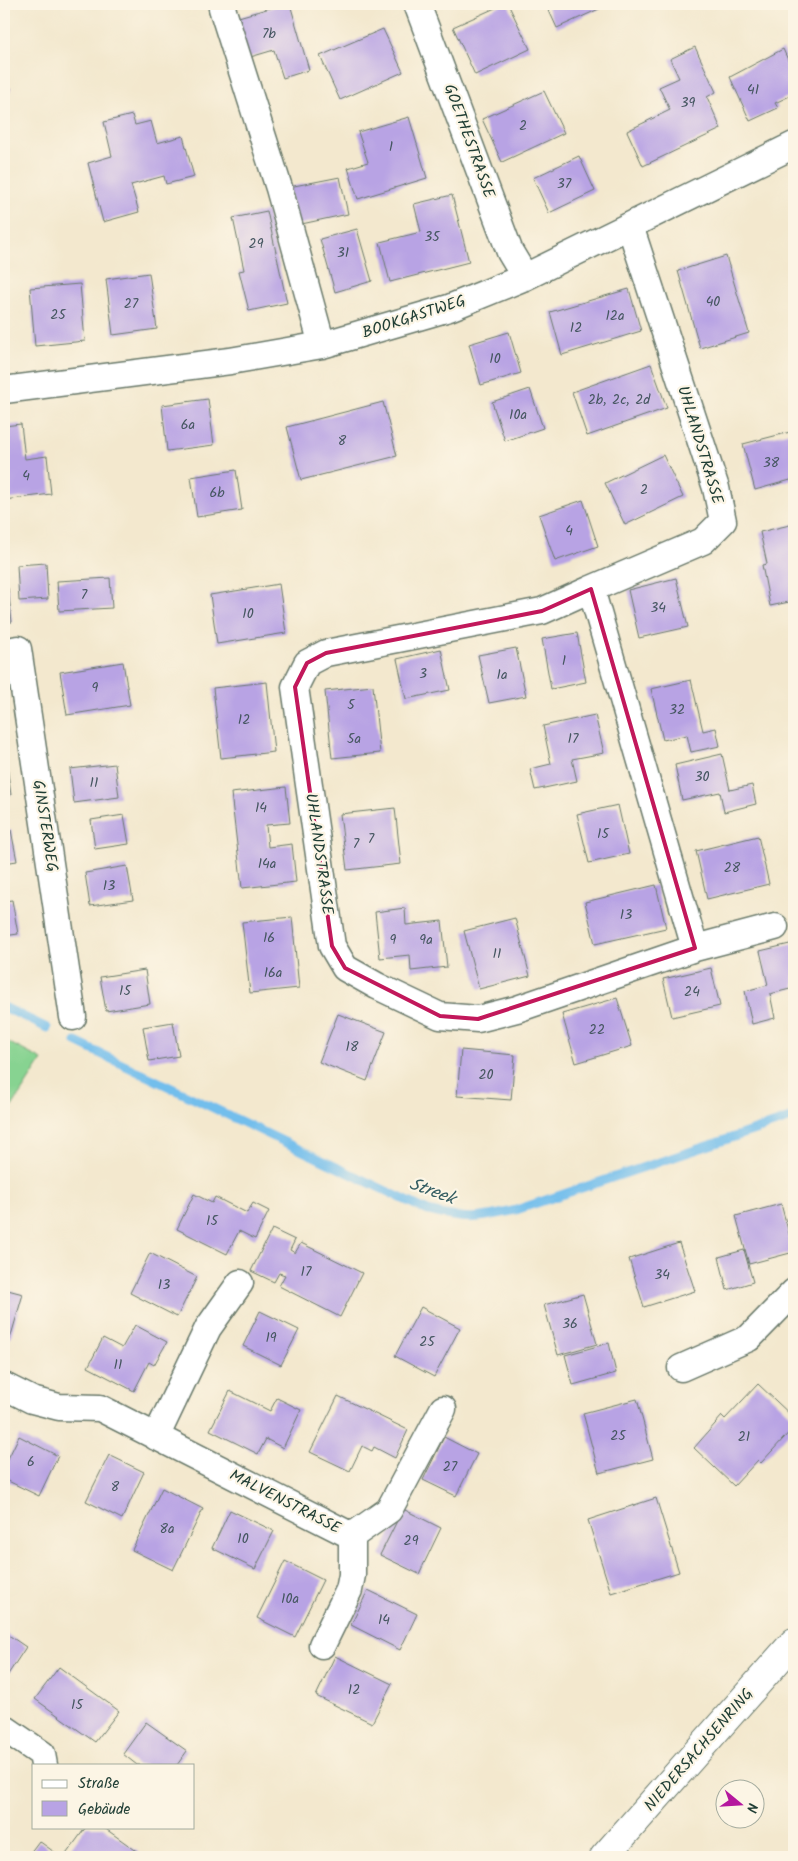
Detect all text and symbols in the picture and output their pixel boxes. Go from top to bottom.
house number: 7b [262,23,277,45]
house number: 41 [747,79,759,101]
street label: GOETHESTRASSE [437,80,501,202]
house number: 39 [681,92,696,114]
house number: 2 [519,115,527,137]
house number: 1 [389,136,393,158]
house number: 37 [557,173,572,195]
house number: 35 [424,226,441,248]
house number: 29 [249,233,264,255]
house number: 31 [337,242,349,264]
street label: BOOKGASTWEG [359,289,469,345]
house number: 40 [706,291,720,313]
house number: 27 [124,293,139,315]
house number: 25 [50,304,67,326]
house number: 12a [605,305,625,327]
house number: 12 [570,317,582,339]
house number: 10 [489,348,501,370]
street label: UHLANDSTRASSE [670,383,730,508]
house number: 2b, 2c, 2d [588,389,651,411]
house number: 10a [509,404,527,426]
house number: 6a [181,414,195,436]
house number: 8 [338,430,347,452]
house number: 38 [763,452,780,474]
house number: 4 [22,465,30,487]
house number: 2 [640,479,648,501]
house number: 6b [209,482,225,504]
house number: 4 [565,520,573,542]
house number: 7 [81,584,88,606]
house number: 34 [650,597,666,619]
house number: 10 [242,603,254,625]
house number: 1 [562,650,566,672]
house number: 3 [419,663,427,685]
house number: 1a [497,664,507,686]
house number: 9 [92,677,99,699]
house number: 5 [347,694,356,716]
house number: 32 [669,699,685,721]
house number: 12 [238,709,250,731]
house number: 5a [347,728,361,750]
house number: 17 [568,728,579,750]
house number: 30 [695,766,710,788]
house number: 11 [90,772,98,794]
street label: GINSTERWEG [25,778,65,874]
street label: UHLANDSTRASSE [298,792,340,917]
house number: 14 [255,797,267,819]
house number: 15 [597,823,610,845]
house number: 7 [368,828,375,850]
house number: 7 [353,833,360,855]
house number: 14a [258,853,276,875]
house number: 28 [724,857,741,879]
house number: 13 [103,875,115,897]
house number: 13 [620,904,632,926]
house number: 16 [263,927,275,949]
house number: 9 [390,929,397,951]
house number: 9a [419,929,433,951]
house number: 11 [493,943,501,965]
house number: 16a [264,962,282,984]
house number: 15 [119,980,132,1002]
house number: 24 [684,981,700,1003]
house number: 22 [589,1019,605,1041]
house number: 18 [346,1036,359,1058]
house number: 20 [478,1064,494,1086]
water label: Streek [405,1170,462,1215]
house number: 15 [206,1210,219,1232]
house number: 17 [301,1261,312,1283]
house number: 34 [654,1264,670,1286]
house number: 13 [158,1274,170,1296]
house number: 36 [562,1313,578,1335]
house number: 19 [265,1327,277,1349]
house number: 25 [419,1331,436,1353]
house number: 11 [114,1354,122,1376]
house number: 25 [610,1425,627,1447]
house number: 21 [738,1426,750,1448]
house number: 6 [27,1451,35,1473]
house number: 27 [443,1456,458,1478]
street label: MALVENSTRASSE [225,1463,346,1541]
house number: 8 [111,1476,120,1498]
house number: 8a [160,1518,175,1540]
house number: 10 [237,1528,249,1550]
house number: 29 [404,1530,419,1552]
house number: 10a [281,1588,299,1610]
house number: 14 [378,1609,390,1631]
house number: 12 [348,1679,360,1701]
street label: NIEDERSACHSENRING [640,1685,758,1815]
house number: 15 [71,1694,84,1716]
legend [32,1764,195,1828]
text: Straße [78,1772,120,1796]
north arrow [716,1778,766,1828]
text: Gebäude [78,1798,131,1822]

